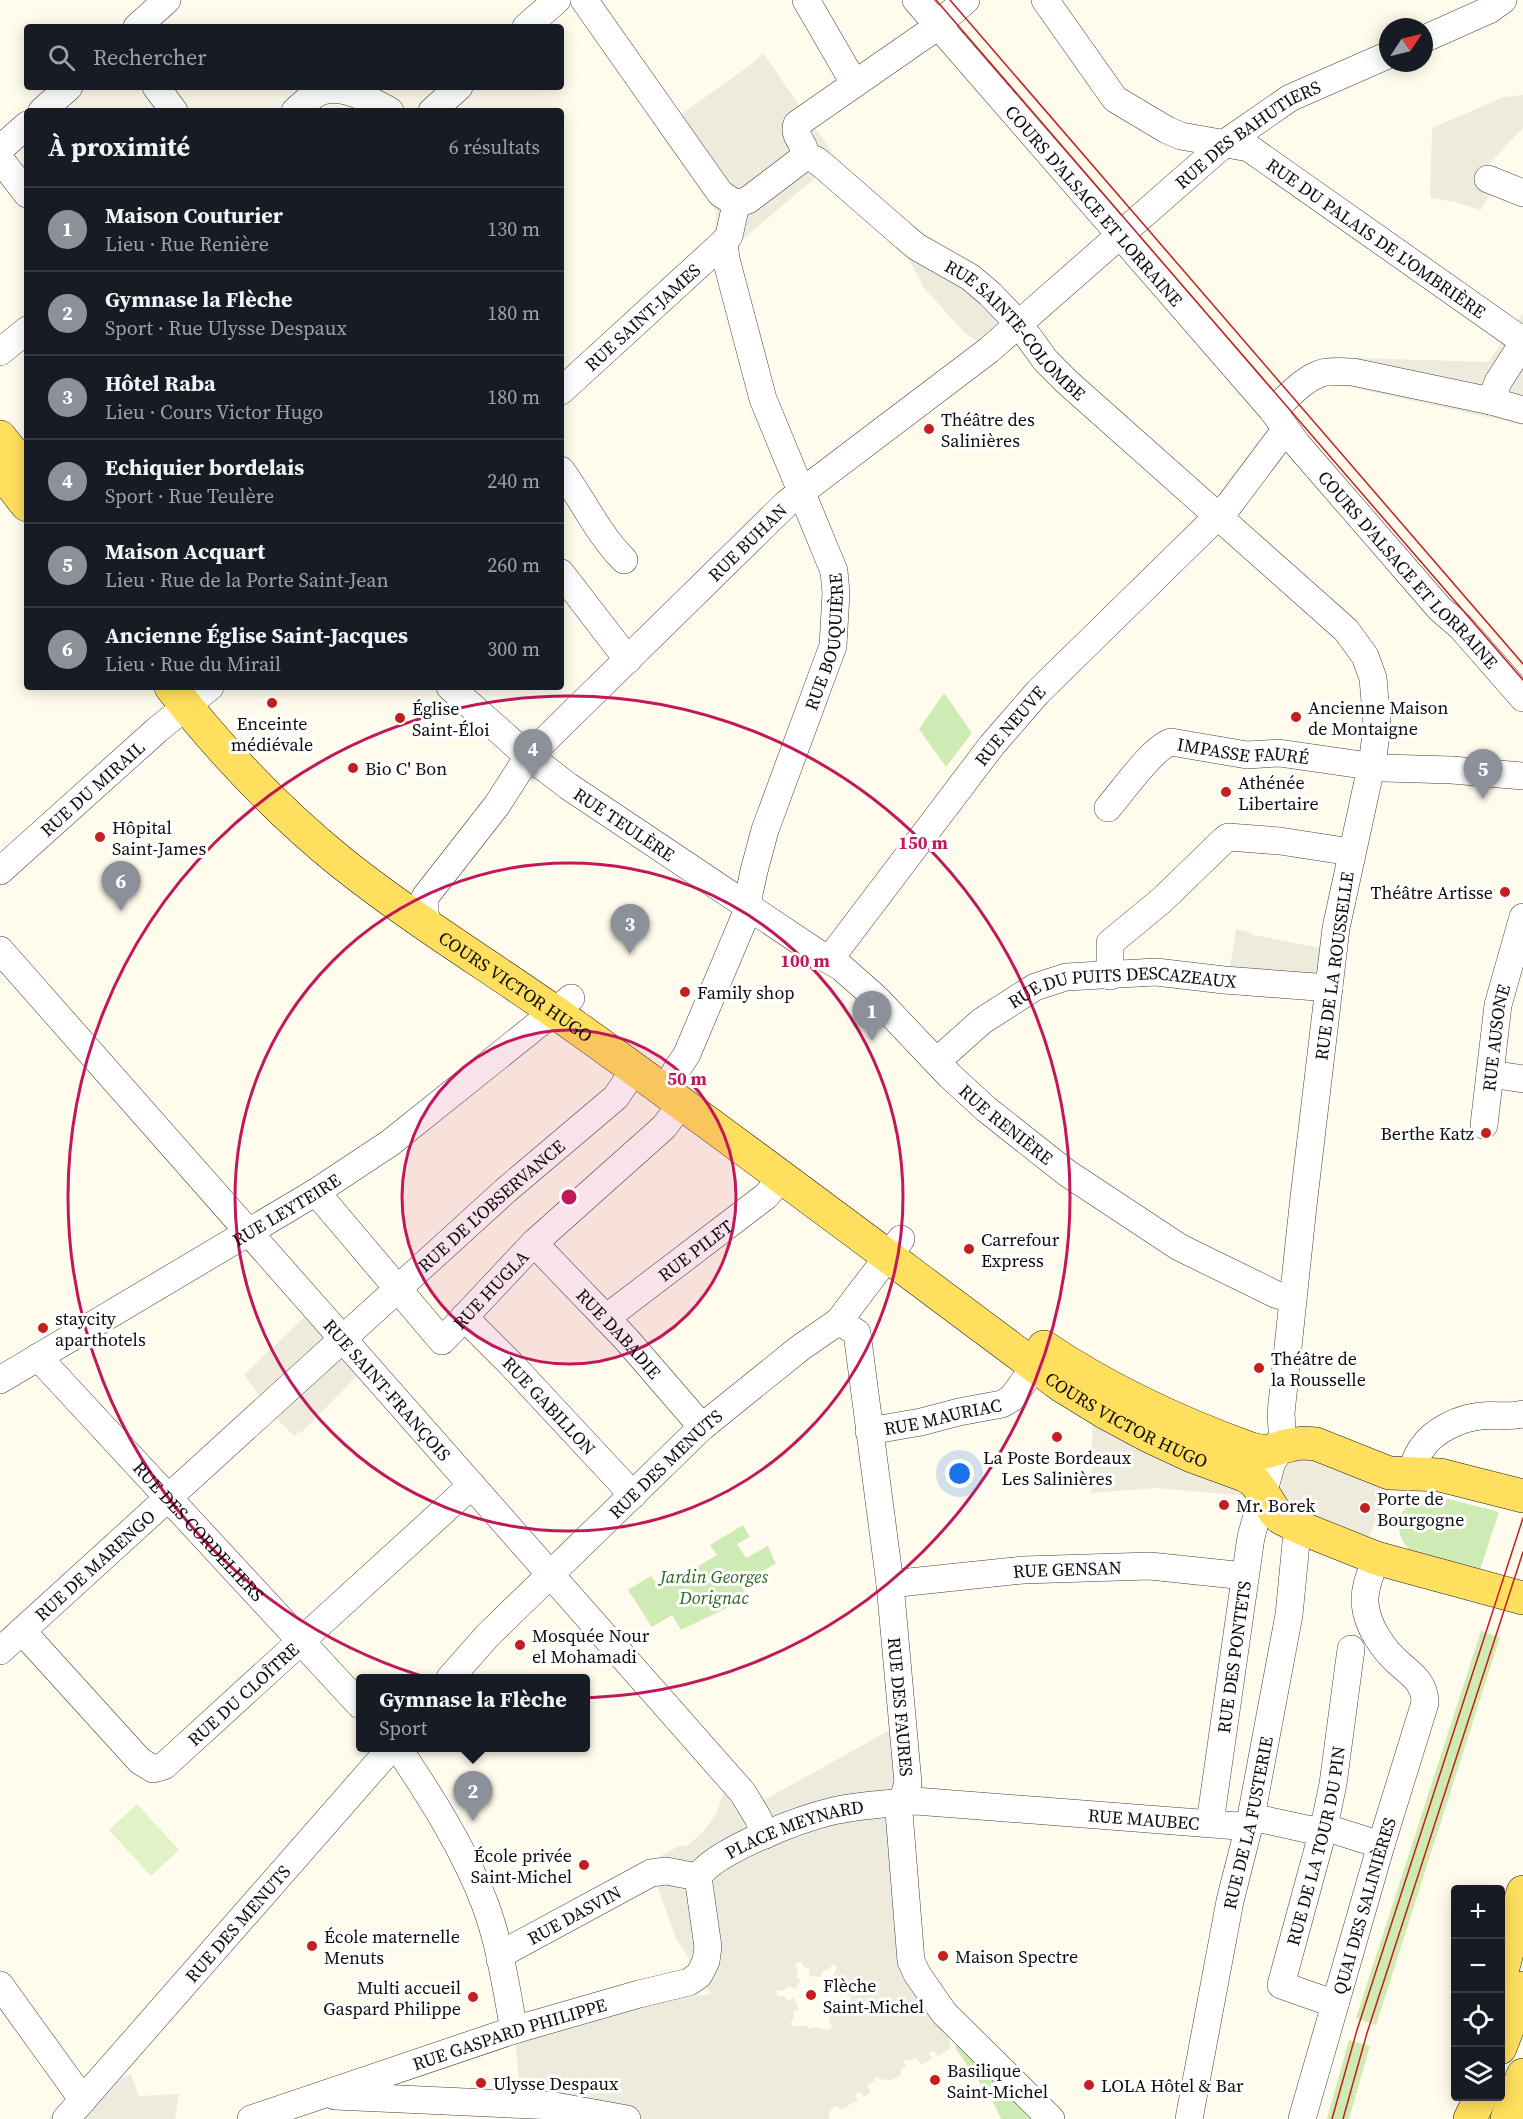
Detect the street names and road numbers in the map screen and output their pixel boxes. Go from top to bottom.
street label: RUE DES BAHUTIERS [1169,74,1324,194]
street label: COURS D'ALSACE ET LORRAINE [1000,99,1189,311]
street label: RUE DU PALAIS DE L'OMBRIÈRE [1262,152,1491,324]
street label: RUE SAINTE-COLOMBE [941,253,1091,406]
street label: RUE SAINT-JAMES [579,257,706,376]
street label: COURS D'ALSACE ET LORRAINE [1313,465,1504,674]
street label: RUE BUHAN [702,498,792,587]
street label: RUE BOUQUIÈRE [798,572,849,714]
street label: RUE NEUVE [968,680,1051,771]
street label: IMPASSE FAURÉ [1175,731,1311,770]
street label: RUE DU MIRAIL [35,735,150,842]
street label: RUE TEULÈRE [569,781,680,867]
street label: RUE DE LA ROUSSELLE [1308,870,1360,1062]
street label: COURS VICTOR HUGO [434,925,598,1048]
street label: RUE DU PUITS DESCAZEAUX [1003,959,1238,1014]
street label: RUE AUSONE [1476,981,1516,1093]
street label: RUE RENIÈRE [954,1078,1059,1170]
street label: RUE DE L'OBSERVANCE [412,1133,570,1277]
street label: RUE LEYTEIRE [227,1167,345,1252]
street label: RUE PILET [652,1213,738,1287]
street label: RUE HUGLA [447,1244,534,1335]
street label: RUE DABADIE [571,1282,667,1384]
street label: RUE SAINT-FRANÇOIS [318,1313,457,1466]
street label: RUE GABILLON [497,1350,602,1460]
street label: COURS VICTOR HUGO [1040,1365,1211,1473]
street label: RUE MAURIAC [882,1392,1003,1441]
street label: RUE DES MENUTS [603,1403,727,1524]
street label: RUE DES CORDELIERS [128,1455,270,1607]
street label: RUE DE MARENGO [29,1503,160,1626]
street label: RUE GENSAN [1012,1554,1122,1583]
street label: RUE DES PONTETS [1211,1579,1257,1735]
street label: RUE DES FAURES [882,1636,920,1777]
street label: RUE DU CLOÎTRE [182,1637,304,1751]
street label: RUE DE LA FUSTERIE [1216,1734,1278,1911]
street label: RUE DE LA TOUR DU PIN [1280,1744,1350,1948]
street label: PLACE MEYNARD [720,1794,865,1865]
street label: RUE MAUBEC [1087,1802,1200,1835]
street label: QUAI DES SALINIÈRES [1326,1814,1401,1997]
street label: RUE DES MENUTS [179,1859,296,1988]
street label: RUE DASVIN [523,1879,626,1950]
street label: RUE GASPARD PHILIPPE [409,1992,609,2076]

